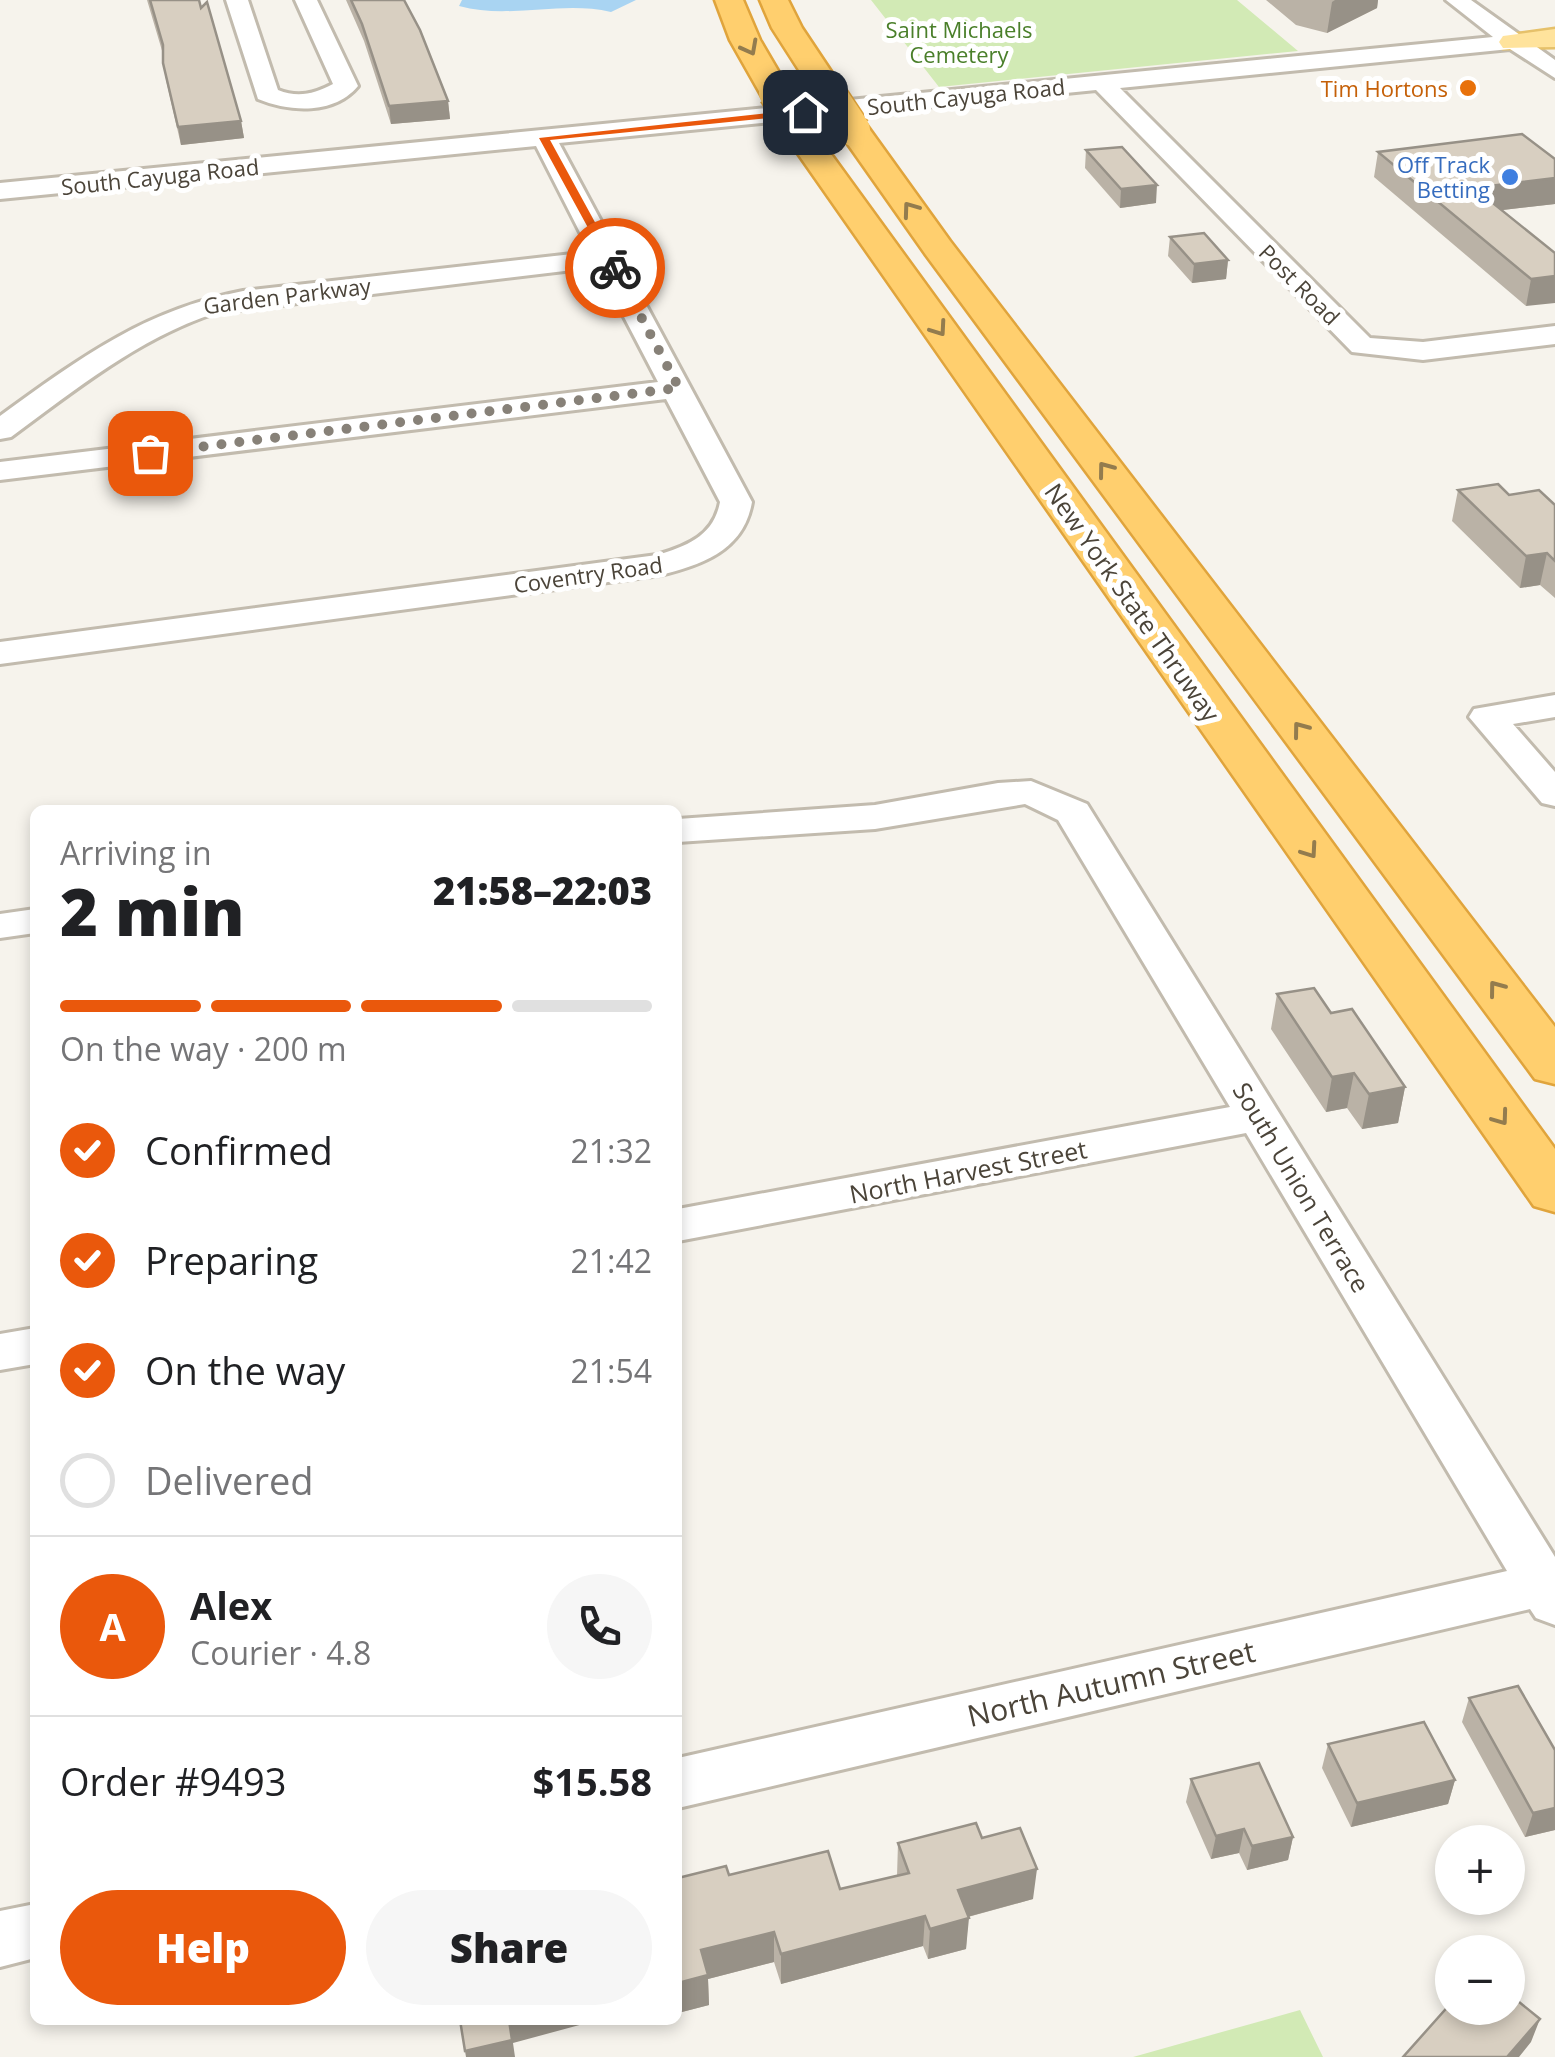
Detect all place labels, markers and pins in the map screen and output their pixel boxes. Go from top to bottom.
pin [763,70,848,155]
place label: Tim Hortons [1321,73,1448,103]
marker: Tim Hortons [1457,77,1479,99]
place label: Off Track Betting [1397,149,1490,204]
marker: Off Track Betting [1499,166,1521,188]
pin [108,411,193,496]

